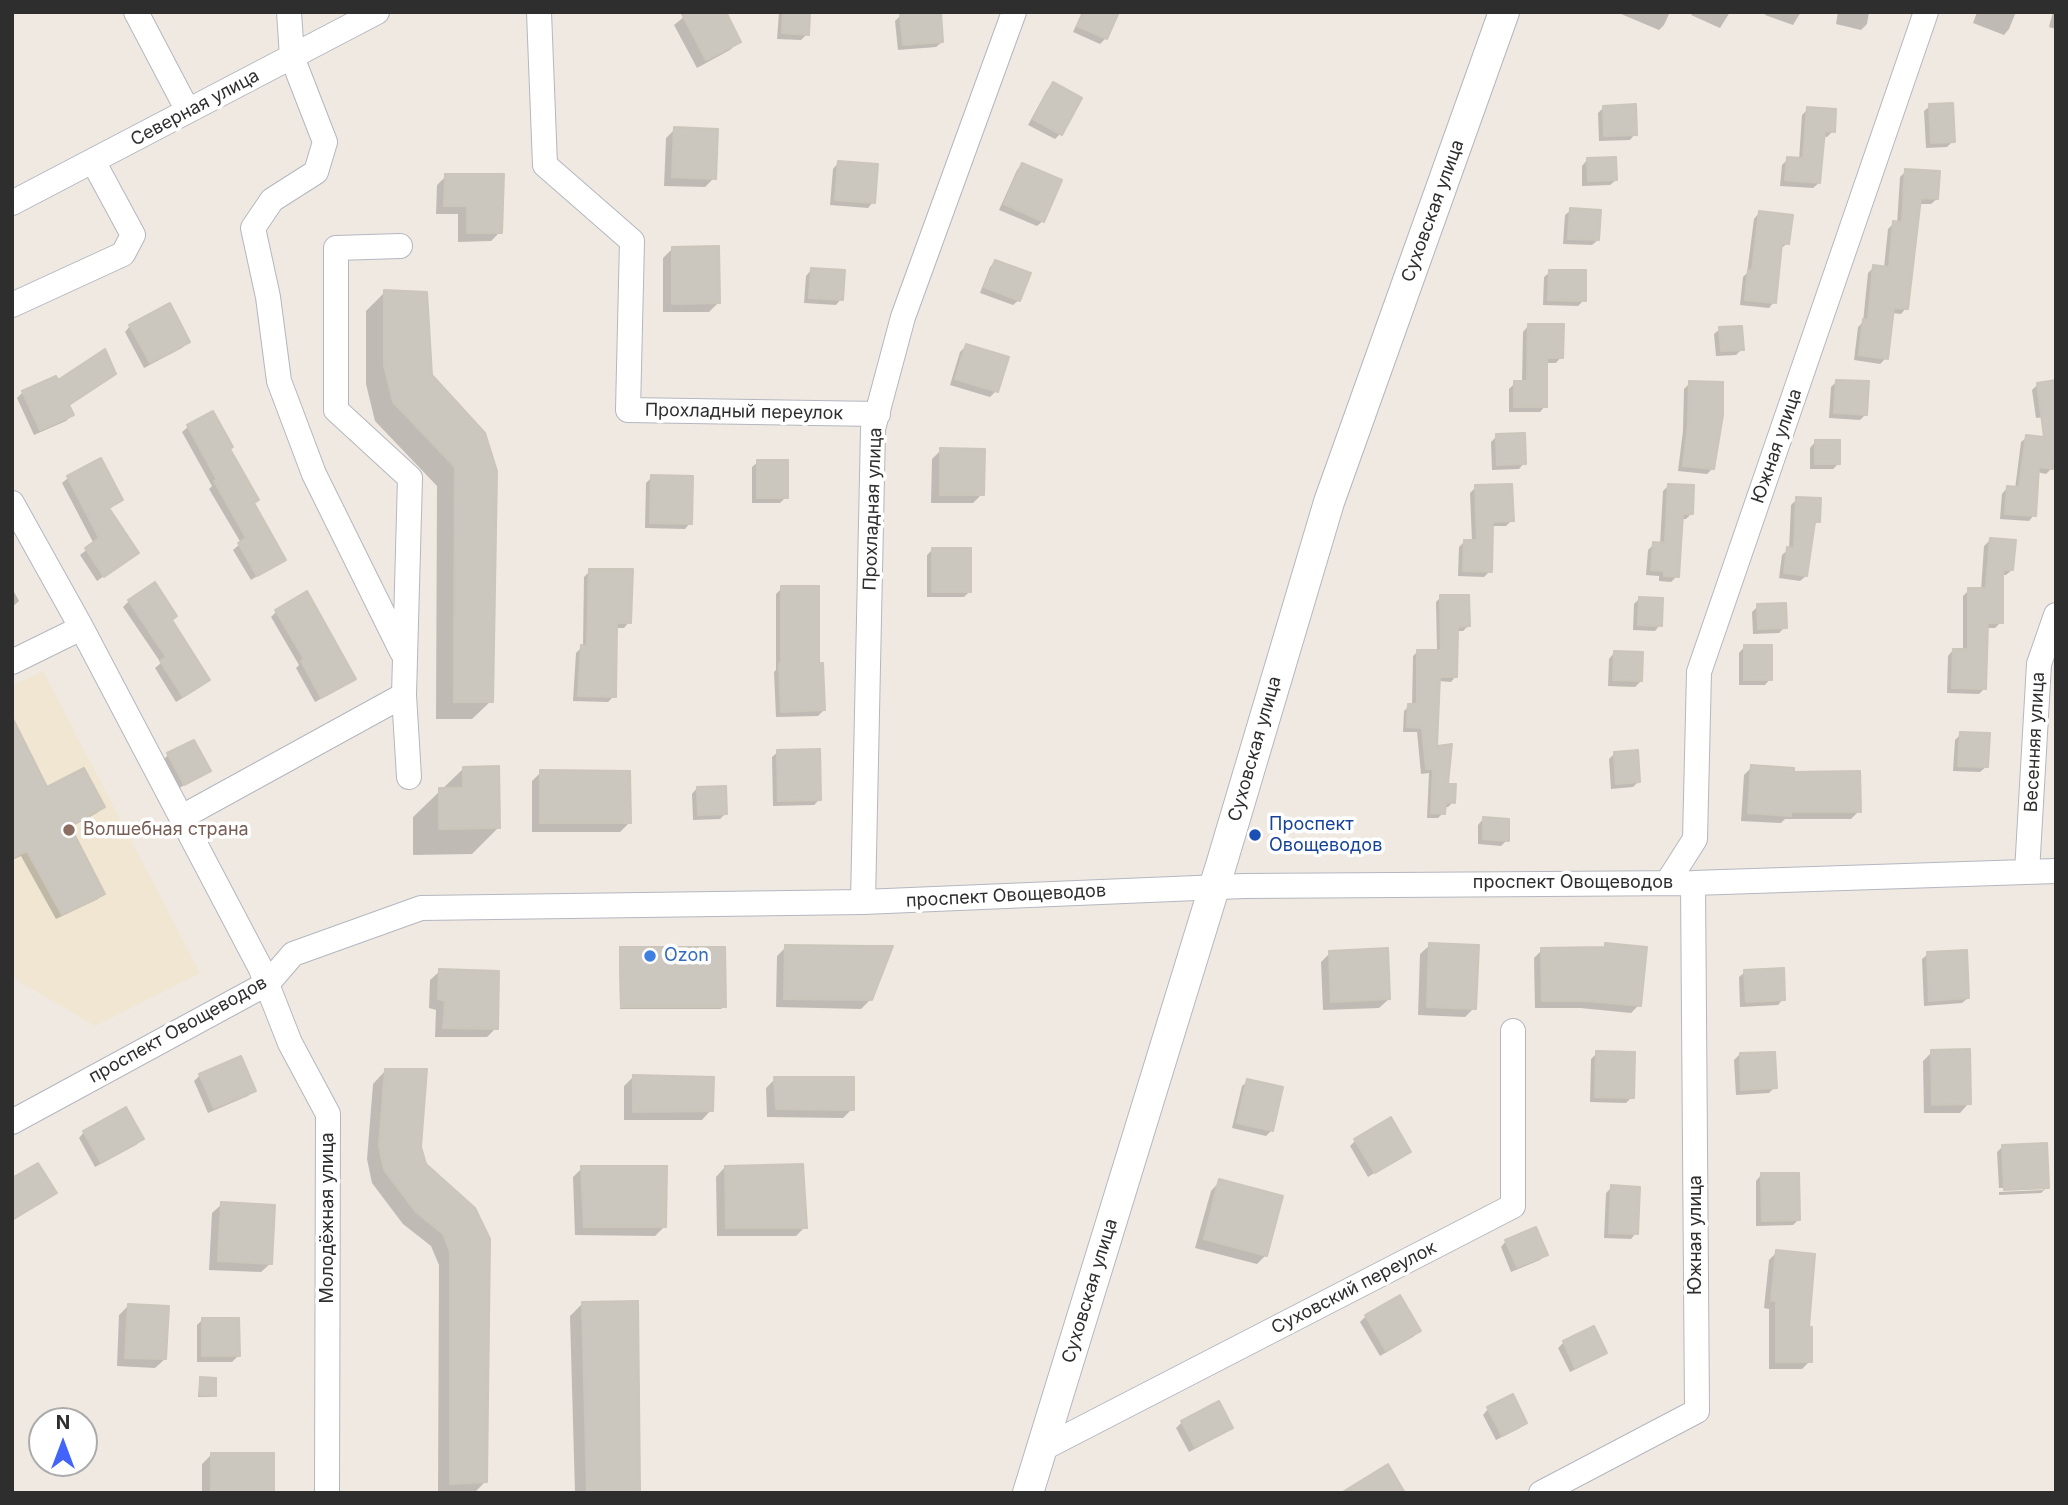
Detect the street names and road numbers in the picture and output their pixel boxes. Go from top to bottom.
street label: Северная улица [127,65,263,151]
street label: Суховская улица [1397,137,1469,285]
street label: Южная улица [1747,386,1807,506]
street label: Прохладный переулок [645,399,843,425]
street label: Прохладная улица [859,427,887,591]
street label: Весенняя улица [2021,671,2049,813]
street label: Суховская улица [1224,674,1286,824]
street label: проспект Овощеводов [1473,872,1673,894]
street label: проспект Овощеводов [905,880,1107,912]
street label: проспект Овощеводов [85,972,271,1088]
street label: Молодёжная улица [317,1132,339,1304]
street label: Южная улица [1685,1175,1707,1295]
street label: Суховская улица [1058,1216,1122,1366]
street label: Суховский переулок [1268,1237,1440,1339]

